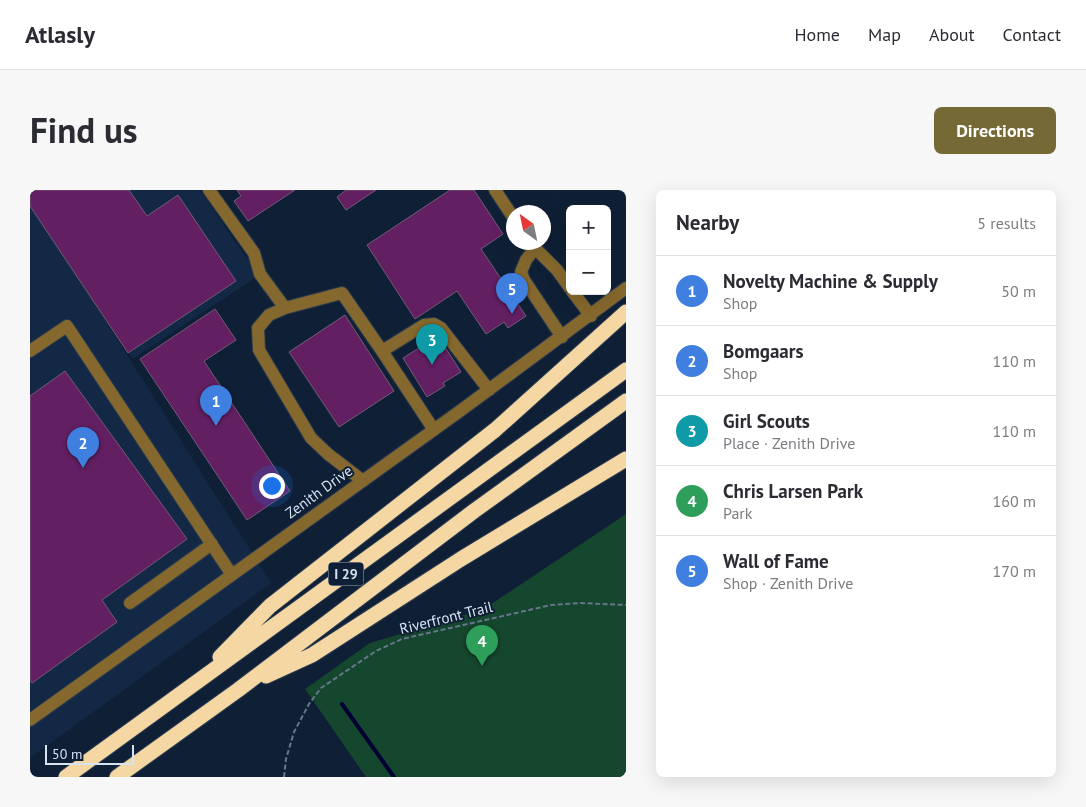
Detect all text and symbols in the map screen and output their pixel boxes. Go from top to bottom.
text: Atlasly [25,19,95,50]
text: Home [794,23,840,46]
text: Map [868,23,901,46]
text: About [929,23,975,46]
text: Contact [1003,23,1061,46]
text: Find us [30,107,138,153]
button: Directions [934,107,1056,154]
north arrow [506,205,551,250]
map controls [566,205,611,295]
button: + [566,205,611,250]
text: Nearby [676,209,739,236]
text: 5 results [977,213,1036,233]
button: − [566,250,611,295]
text: Novelty Machine & Supply [723,269,938,293]
pin: 5 [496,273,528,314]
text: 1 [687,281,697,301]
text: 50 m [1001,281,1036,301]
text: Shop [723,293,757,313]
pin: 3 [416,324,448,365]
text: Bomgaars [723,339,803,363]
text: 2 [687,351,697,371]
text: 110 m [993,351,1036,371]
text: Shop [723,363,757,383]
pin: 1 [200,385,232,426]
text: Girl Scouts [723,409,810,433]
text: 3 [687,421,697,441]
text: 110 m [993,421,1036,441]
pin: 2 [67,427,99,468]
text: Place · Zenith Drive [723,433,855,453]
street label: Zenith Drive [282,461,356,522]
your location [259,473,285,499]
text: Chris Larsen Park [723,479,863,503]
text: 4 [687,491,697,511]
text: 160 m [993,491,1036,511]
text: Park [723,503,752,523]
text: Wall of Fame [723,549,829,573]
text: 5 [687,561,697,581]
text: 170 m [993,561,1036,581]
road number: I 29 [328,562,364,586]
text: Shop · Zenith Drive [723,573,853,593]
street label: Riverfront Trail [397,597,495,638]
pin: 4 [466,625,498,666]
scale bar [45,742,134,765]
text: 50 m [52,745,82,763]

